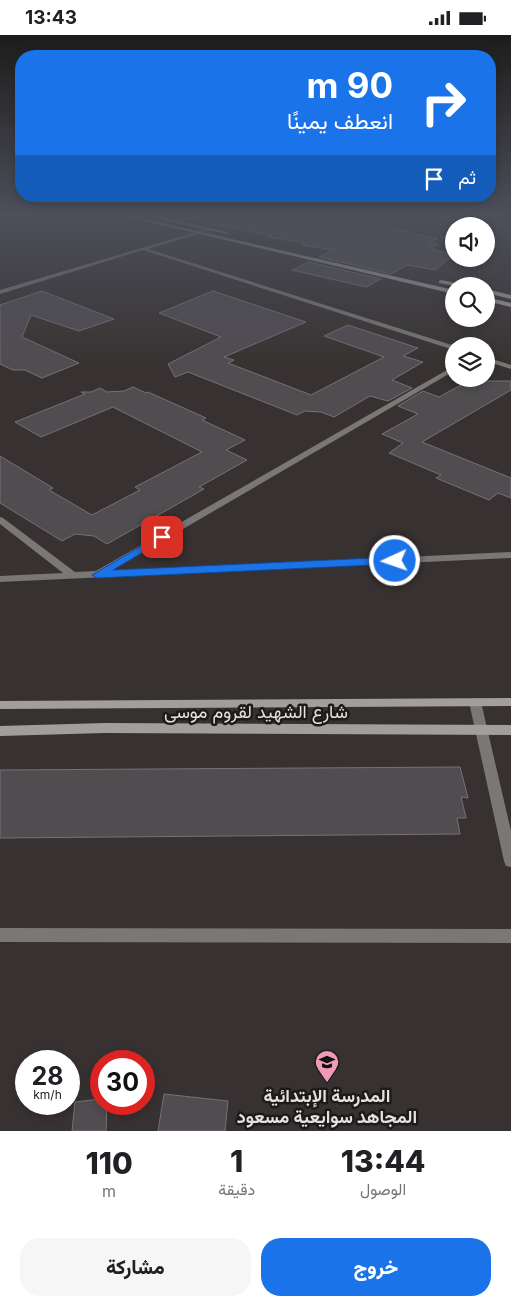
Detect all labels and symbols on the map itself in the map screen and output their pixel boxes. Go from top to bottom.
pin [141,516,183,558]
position arrow [368,534,420,586]
street label: شارع الشهيد لقروم موسى [164,701,348,724]
school or university icon: المدرسة الإبتدائية المجاهد سوايعية مسعود [314,1049,340,1083]
speed limit sign: 30 [90,1050,155,1115]
place label: المدرسة الإبتدائية المجاهد سوايعية مسعود [237,1085,417,1128]

